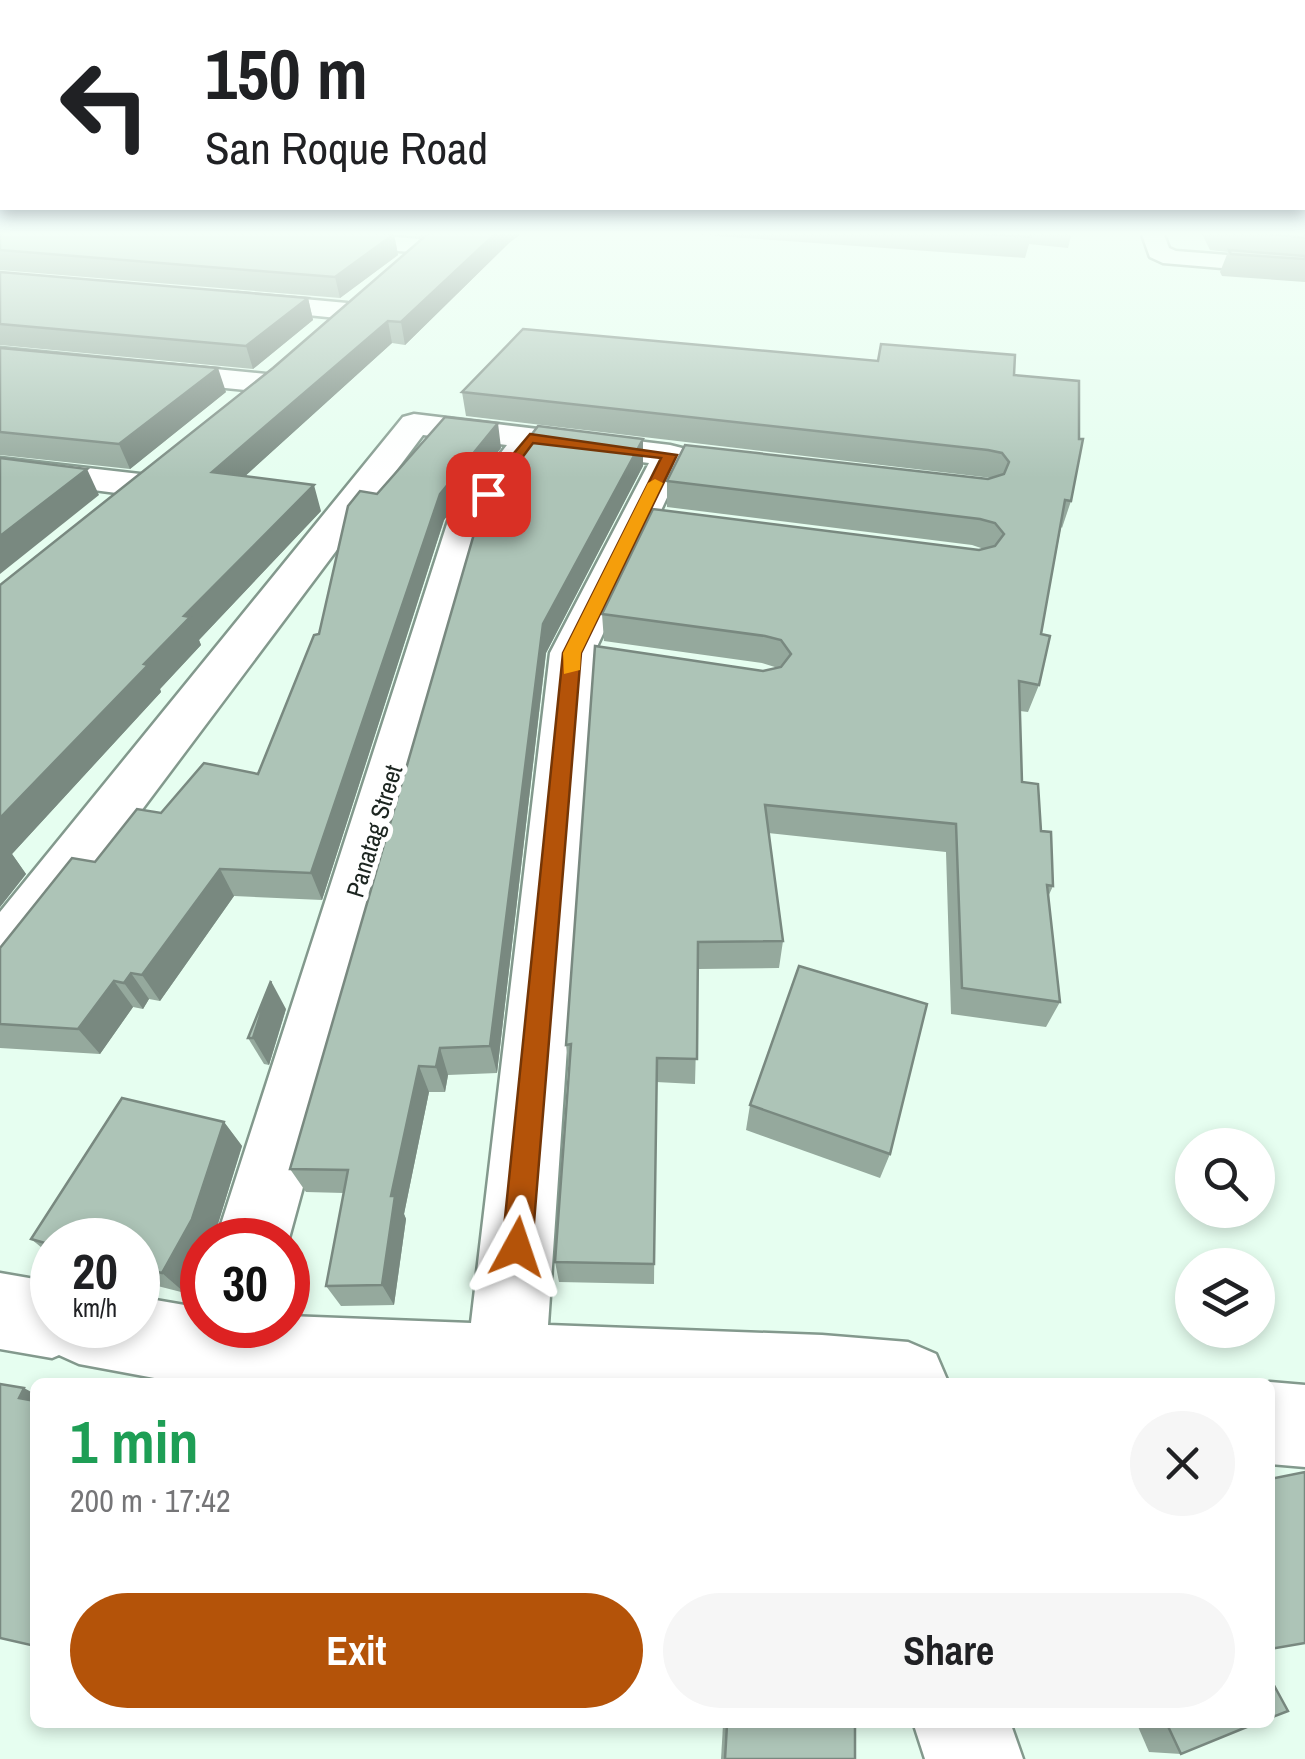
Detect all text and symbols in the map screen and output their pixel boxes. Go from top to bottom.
text: 150 m [205,27,368,121]
icon: left [40,40,170,170]
text: San Roque Road [205,117,488,178]
pin [446,452,531,537]
icon: arrive [461,467,516,522]
street label: Panatag Street [338,760,410,901]
map controls [1175,1128,1275,1348]
button: search [1175,1128,1275,1228]
position arrow [465,1195,569,1299]
speed limit sign: 30 [180,1218,310,1348]
text: 20 [72,1237,118,1305]
button: layers [1175,1248,1275,1348]
text: km/h [73,1291,117,1325]
text: 1 min [70,1401,199,1482]
button: close [1130,1411,1235,1516]
text: 200 m · 17:42 [70,1479,230,1522]
button: Exit [70,1593,643,1708]
button: Share [663,1593,1235,1708]

